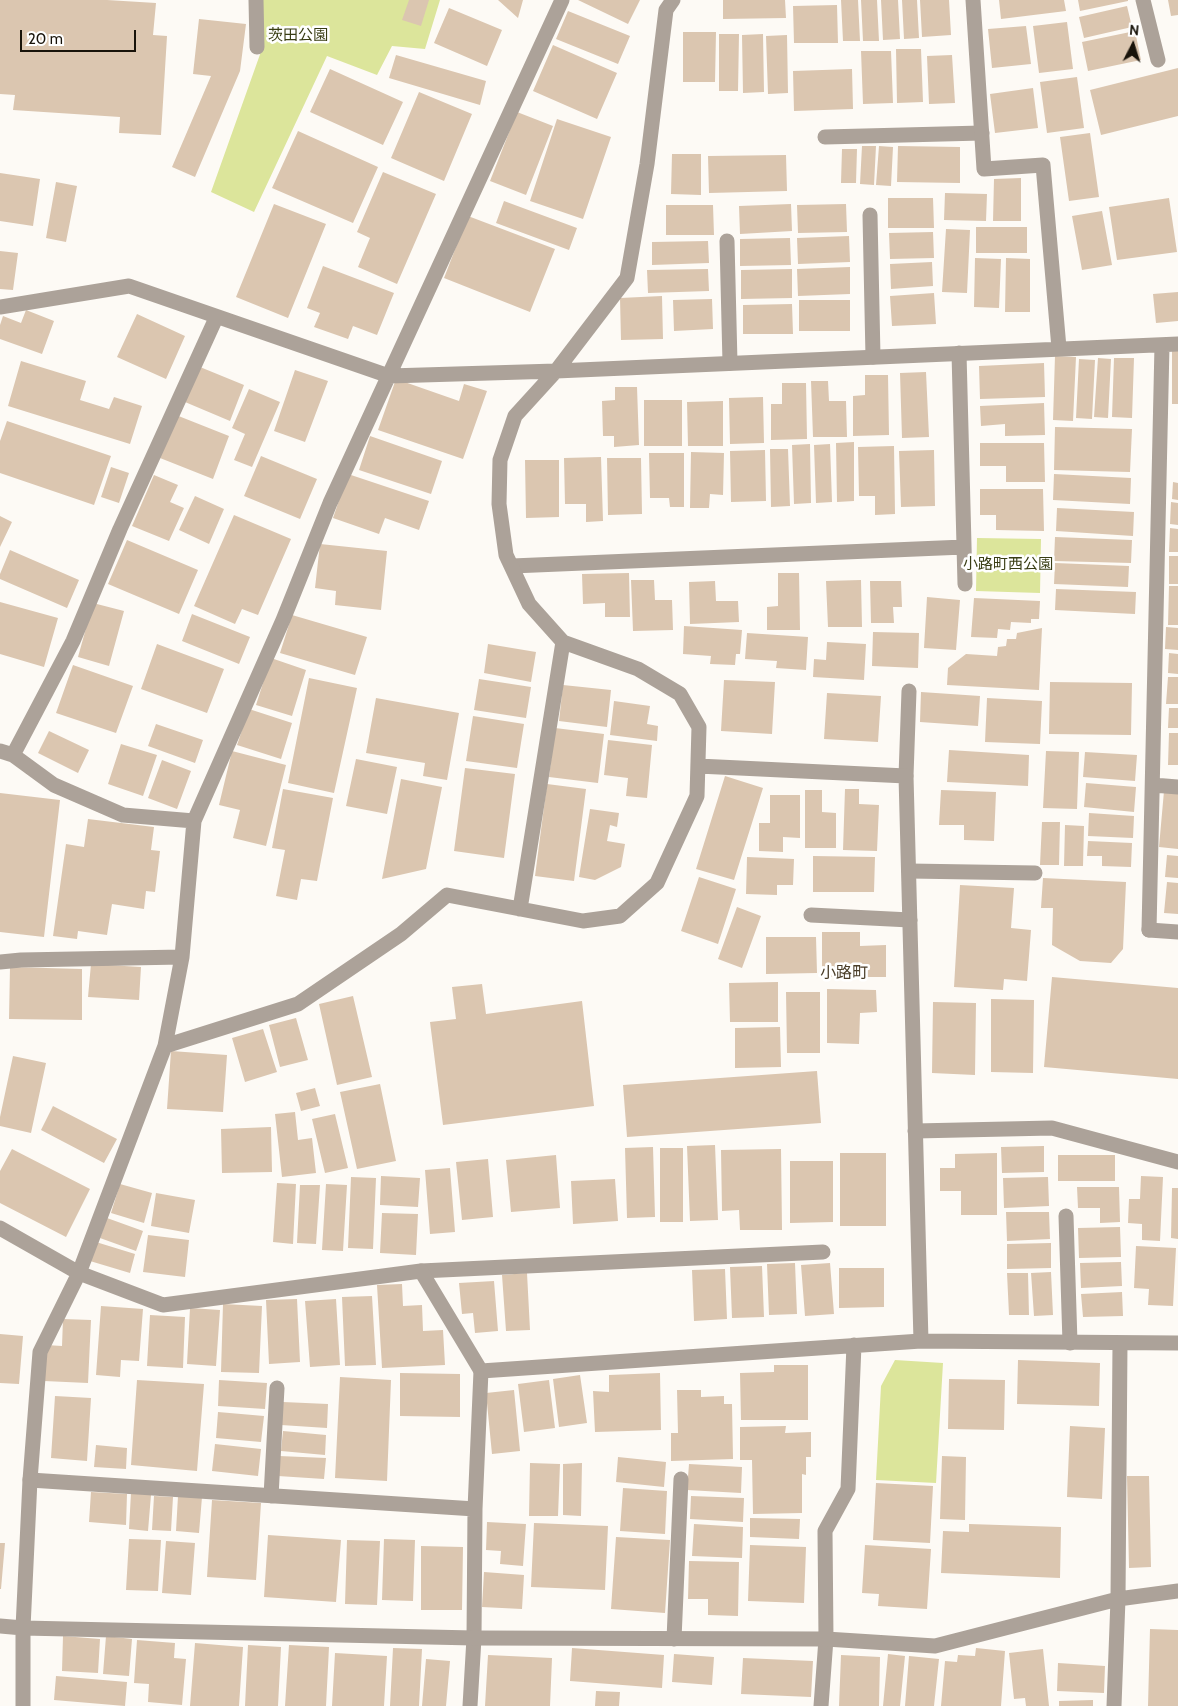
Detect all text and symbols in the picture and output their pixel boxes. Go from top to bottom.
scale bar [22,20,139,52]
north arrow [1108,20,1158,70]
text: N [1129,21,1140,39]
park label: 茨田公園 [268,27,328,45]
text: 20 m [28,30,63,48]
park label: 小路町西公園 [963,556,1053,574]
district label: 小路町 [820,963,868,983]

